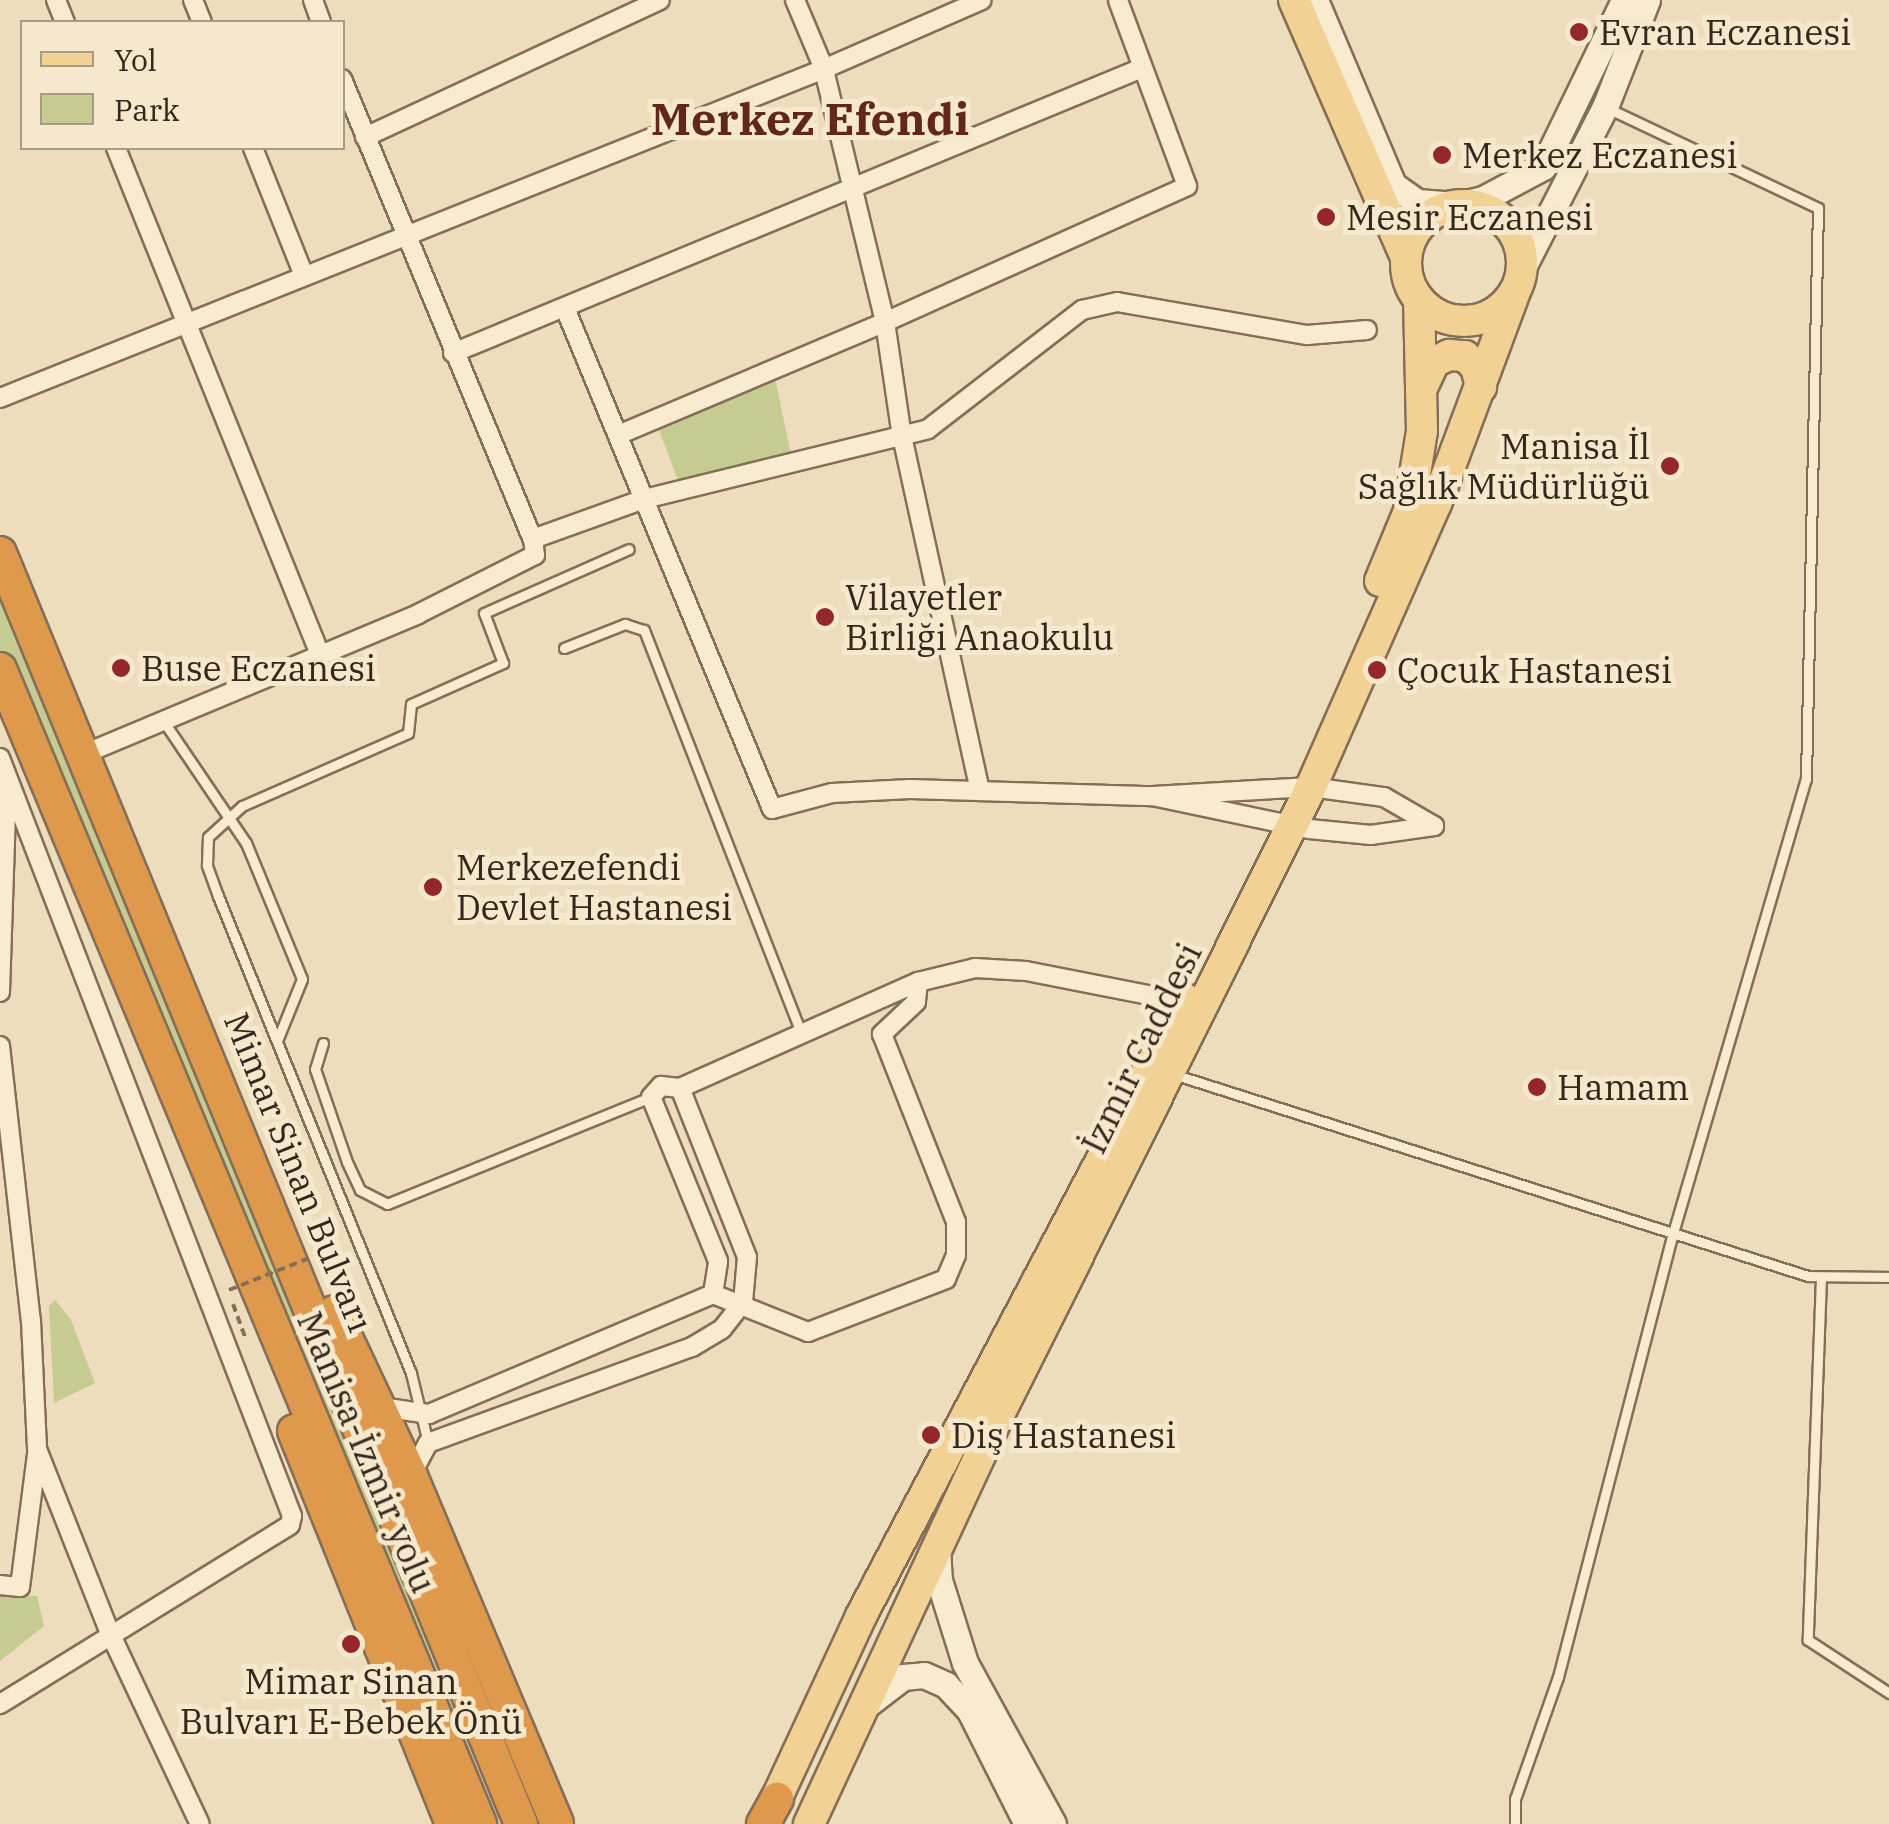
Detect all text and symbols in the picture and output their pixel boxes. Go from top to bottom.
place label: Evran Eczanesi [1599,11,1851,53]
legend [20,20,345,150]
marker: Evran Eczanesi [1568,21,1590,43]
text: Yol [114,40,157,79]
text: Park [114,90,180,129]
district label: Merkez Efendi [651,92,969,146]
place label: Merkez Eczanesi [1462,134,1737,176]
marker: Merkez Eczanesi [1431,144,1453,166]
place label: Mesir Eczanesi [1346,196,1593,238]
marker: Mesir Eczanesi [1315,206,1337,228]
place label: Manisa İl Sağlık Müdürlüğü [1358,425,1650,507]
marker: Manisa İl Sağlık Müdürlüğü [1659,455,1681,477]
place label: Vilayetler Birliği Anaokulu [845,576,1114,658]
marker: Vilayetler Birliği Anaokulu [814,606,836,628]
place label: Buse Eczanesi [141,647,376,689]
place label: Çocuk Hastanesi [1397,649,1672,691]
marker: Buse Eczanesi [110,657,132,679]
marker: Çocuk Hastanesi [1366,659,1388,681]
place label: Merkezefendi Devlet Hastanesi [456,846,732,928]
marker: Merkezefendi Devlet Hastanesi [420,874,446,900]
street label: İzmir Caddesi [1072,936,1210,1160]
street label: Mimar Sinan Bulvarı [216,1006,382,1338]
place label: Hamam [1557,1066,1689,1108]
marker: Hamam [1526,1076,1548,1098]
street label: Manisa-İzmir yolu [289,1305,445,1599]
place label: Diş Hastanesi [951,1414,1176,1456]
marker: Diş Hastanesi [920,1424,942,1446]
marker: Mimar Sinan Bulvarı E-Bebek Önü [340,1633,362,1655]
place label: Mimar Sinan Bulvarı E-Bebek Önü [180,1660,522,1742]

